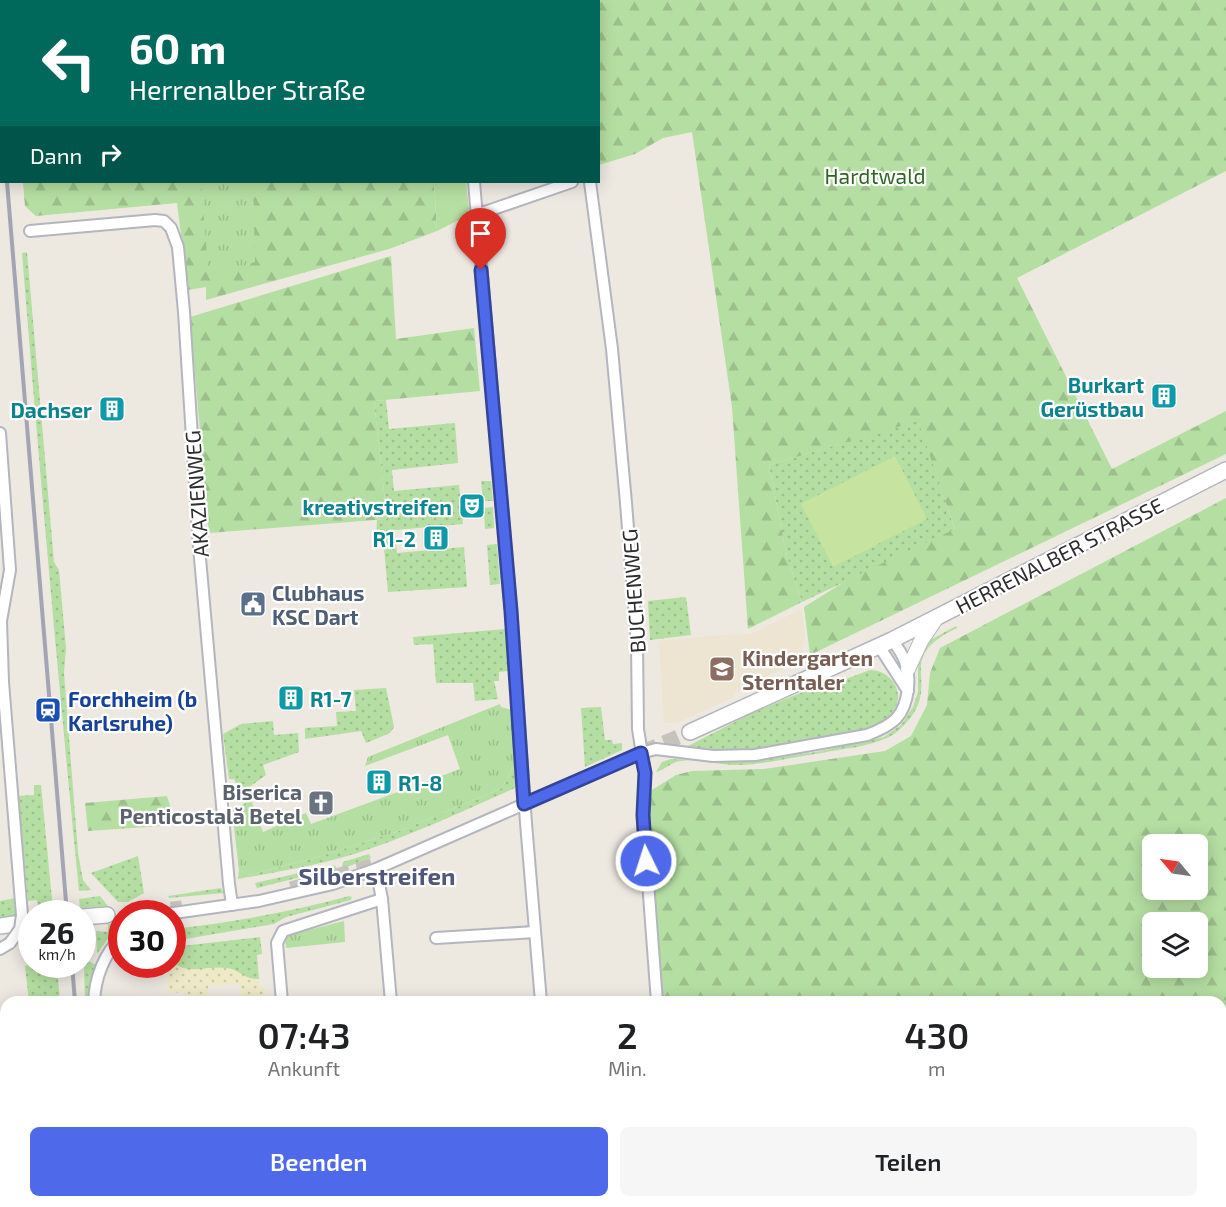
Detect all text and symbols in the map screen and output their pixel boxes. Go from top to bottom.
text: 60 m [129,22,226,72]
icon: left [30,24,108,102]
text: Herrenalber Straße [129,73,366,105]
icon: right [94,138,127,171]
text: Dann [30,142,82,168]
park label: Hardtwald [825,163,925,188]
pin [455,208,506,270]
icon: arrive [464,217,497,250]
place label: Burkart Gerüstbau [1040,372,1144,421]
building icon: Burkart Gerüstbau [1149,381,1179,411]
building icon: Dachser [97,394,127,424]
place label: Dachser [10,397,92,422]
street label: AKAZIENWEG [179,430,213,558]
theatre icon: kreativstreifen [457,491,487,521]
street label: HERRENALBER STRASSE [951,492,1167,618]
place label: kreativstreifen [302,494,452,519]
building icon: R1-2 [421,523,451,553]
place label: R1-2 [372,526,416,551]
street label: BUCHENWEG [616,528,650,654]
place label: Clubhaus KSC Dart [272,580,364,629]
public building icon: Clubhaus KSC Dart [238,589,268,619]
place label: Kindergarten Sterntaler [742,645,873,694]
school or university icon: Kindergarten Sterntaler [707,654,737,684]
building icon: R1-7 [276,683,306,713]
place label: Forchheim (b Karlsruhe) [68,686,197,735]
place label: R1-7 [310,686,352,711]
station icon: Forchheim (b Karlsruhe) [33,695,63,725]
building icon: R1-8 [364,767,394,797]
place label: R1-8 [398,770,442,795]
place label: Biserica Penticostală Betel [120,779,302,828]
church icon: Biserica Penticostală Betel [306,788,336,818]
position arrow [614,829,678,893]
north arrow [1142,834,1208,900]
map controls [1142,834,1208,978]
district label: Silberstreifen [299,861,455,890]
speed limit sign: 30 [108,900,186,978]
button: layers [1142,912,1208,978]
text: 26 [39,914,75,950]
text: km/h [38,945,76,963]
text: 07:43 [258,1013,350,1056]
text: 2 [617,1013,638,1056]
text: 430 [904,1013,969,1056]
text: Ankunft [268,1056,340,1080]
text: Min. [608,1056,647,1080]
text: m [928,1056,946,1080]
button: Beenden [30,1127,608,1196]
button: Teilen [620,1127,1197,1196]

